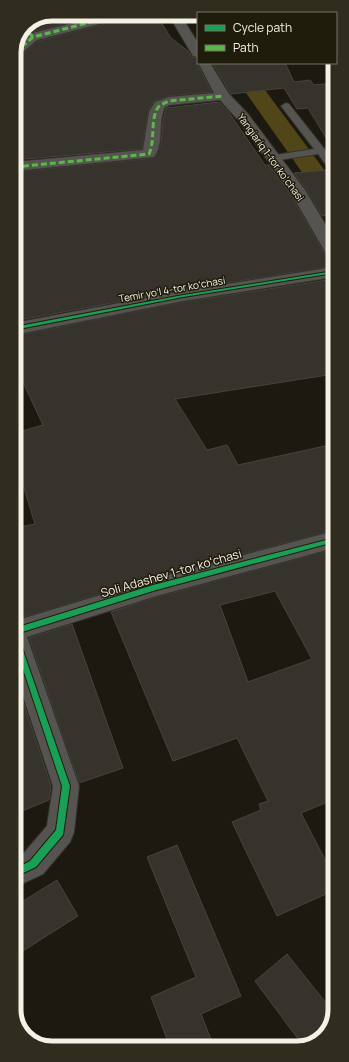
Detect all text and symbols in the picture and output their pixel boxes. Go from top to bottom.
legend [197,12,337,64]
text: Cycle path [233,19,292,36]
text: Path [233,39,259,56]
street label: Yangiariq 1-tor koʻchasi [234,110,308,204]
street label: Temir yoʻl 4-tor koʻchasi [118,273,226,305]
street label: Soli Adashev 1-tor koʻchasi [99,545,243,601]

